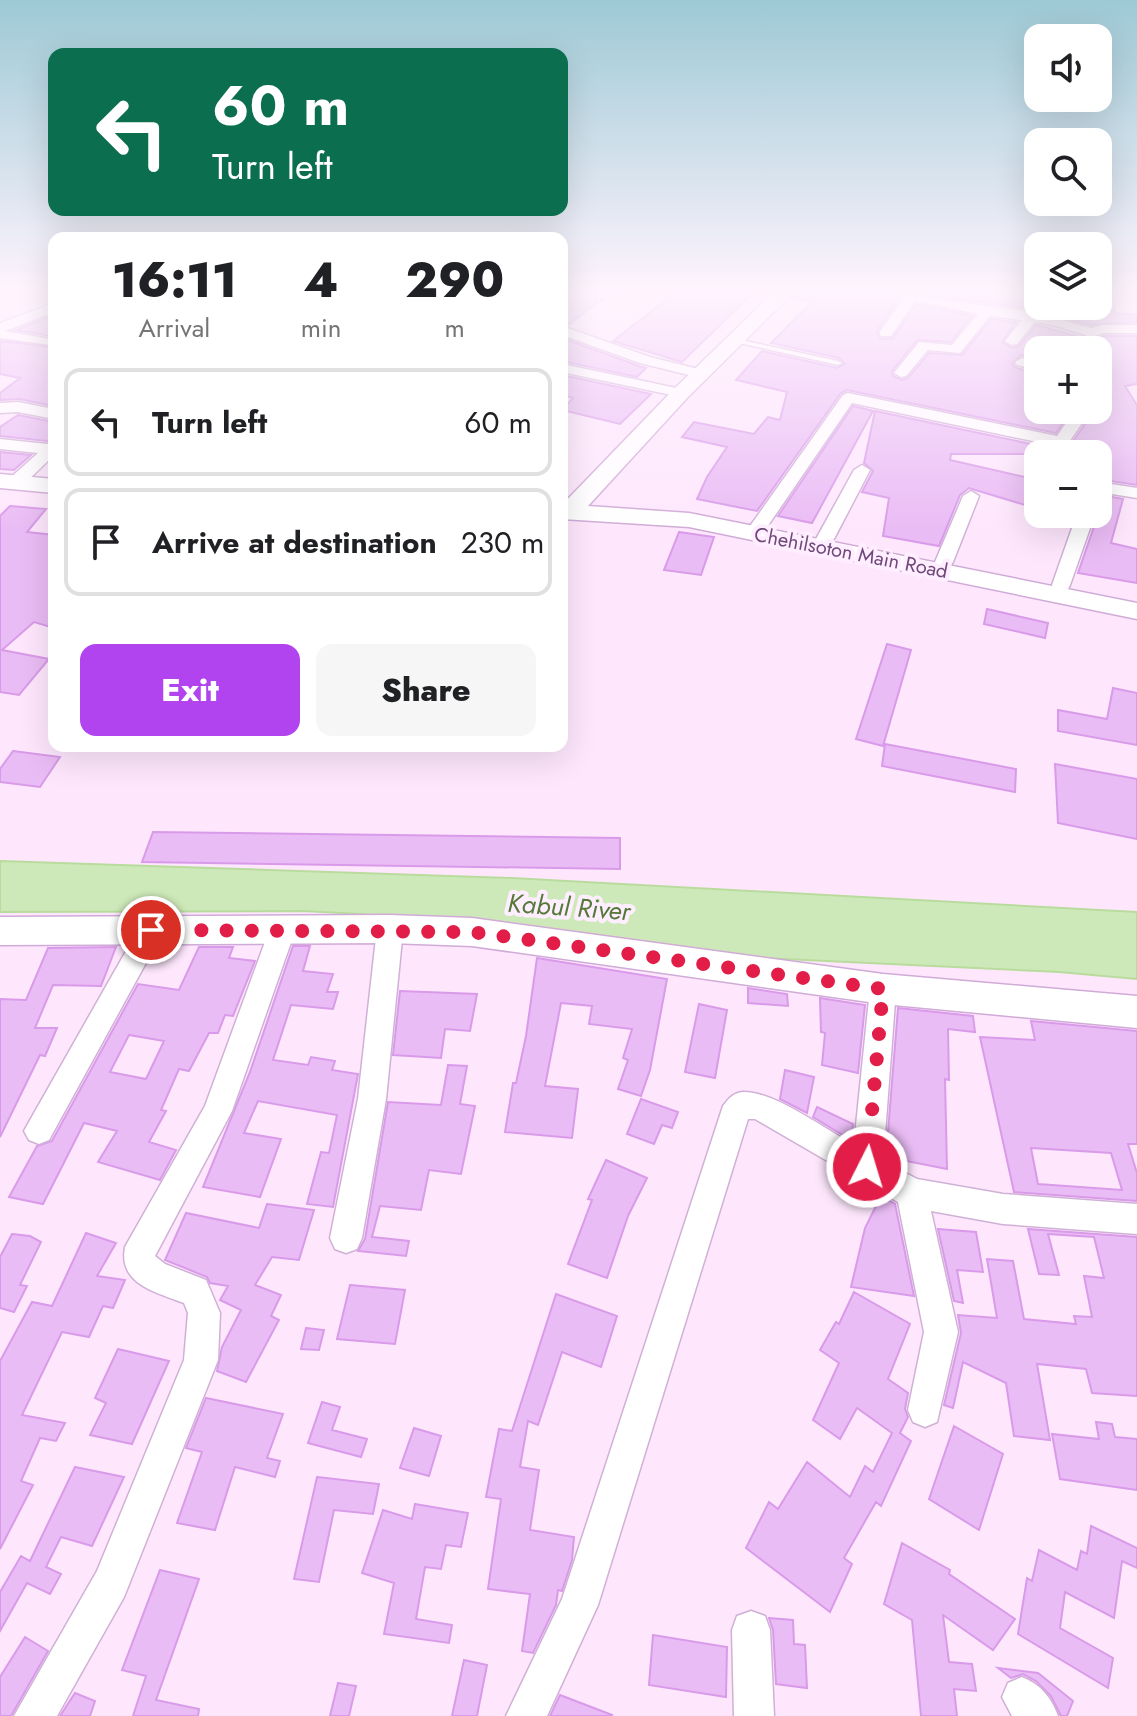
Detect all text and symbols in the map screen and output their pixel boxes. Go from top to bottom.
map controls [1024,24,1112,528]
button: sound [1024,24,1112,112]
text: 60 m [212,65,349,146]
icon: left [80,80,184,184]
button: search [1024,128,1112,216]
text: Turn left [212,140,333,192]
button: layers [1024,232,1112,320]
text: 16:11 [112,246,237,315]
text: 4 [304,246,339,315]
text: 290 [405,246,504,315]
text: Arrival [139,309,210,347]
text: min [301,309,341,347]
text: m [445,309,465,347]
button: + [1024,336,1112,424]
icon: left [84,400,128,444]
text: Turn left [152,401,267,444]
text: 60 m [464,401,532,444]
button: − [1024,440,1112,528]
icon: arrive [84,520,128,564]
street label: Chehilsoton Main Road [752,520,950,586]
text: Arrive at destination [152,521,437,564]
text: 230 m [461,521,545,564]
button: Exit [80,644,300,736]
button: Share [316,644,536,736]
water label: Kabul River [506,884,633,930]
pin [117,896,185,964]
icon: arrive [129,908,173,952]
position arrow [825,1125,909,1209]

